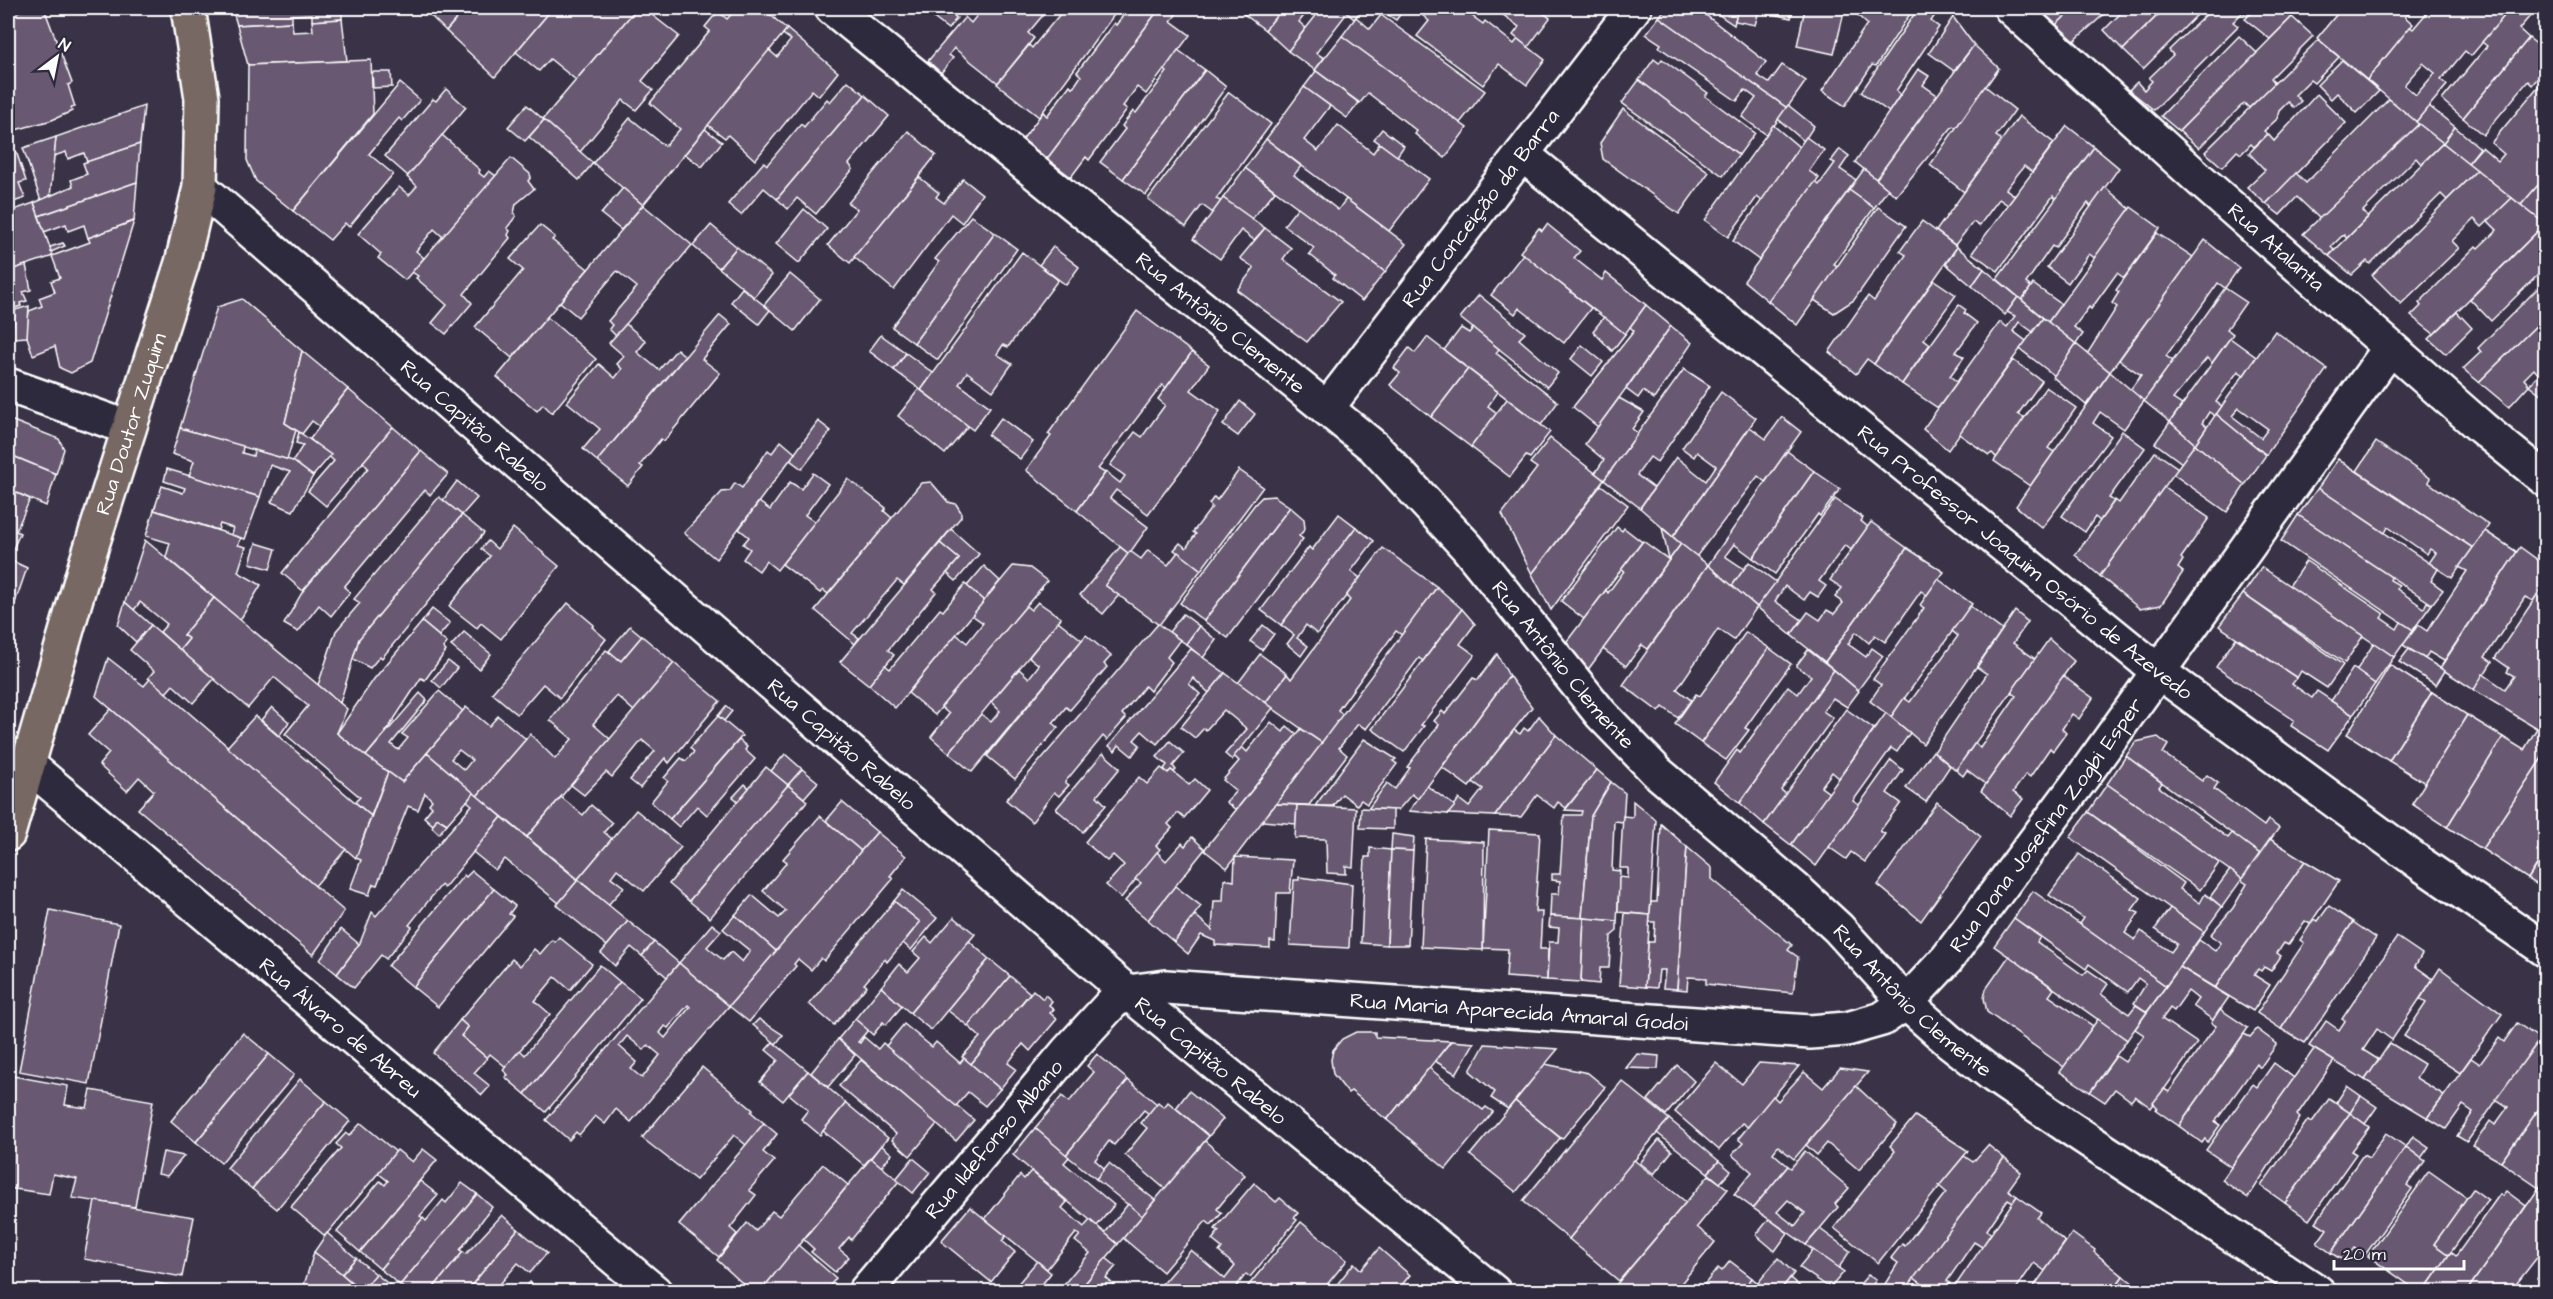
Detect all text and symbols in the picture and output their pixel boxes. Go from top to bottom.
north arrow [27,27,87,87]
text: N [54,33,75,57]
street label: Rua Conceição da Barra [1395,103,1567,314]
street label: Rua Atalanta [2221,196,2331,298]
street label: Rua Antônio Clemente [1129,246,1311,401]
street label: Rua Doutor Zuquim [88,329,174,519]
street label: Rua Capitão Rabelo [394,353,555,499]
street label: Rua Professor Joaquim Osório de Azevedo [1851,418,2199,707]
street label: Rua Antônio Clemente [1484,575,1641,755]
street label: Rua Capitão Rabelo [761,672,922,818]
street label: Rua Dona Josefina Zogbi Esper [1943,692,2150,959]
street label: Rua Antônio Clemente [1826,918,1998,1084]
street label: Rua Álvaro de Abreu [253,951,428,1105]
street label: Rua Maria Aparecida Amaral Godoi [1349,986,1689,1038]
street label: Rua Capitão Rabelo [1128,990,1293,1132]
street label: Rua Ildefonso Albano [919,1053,1070,1225]
scale bar [2334,1233,2464,1271]
text: 20 m [2343,1242,2386,1267]

